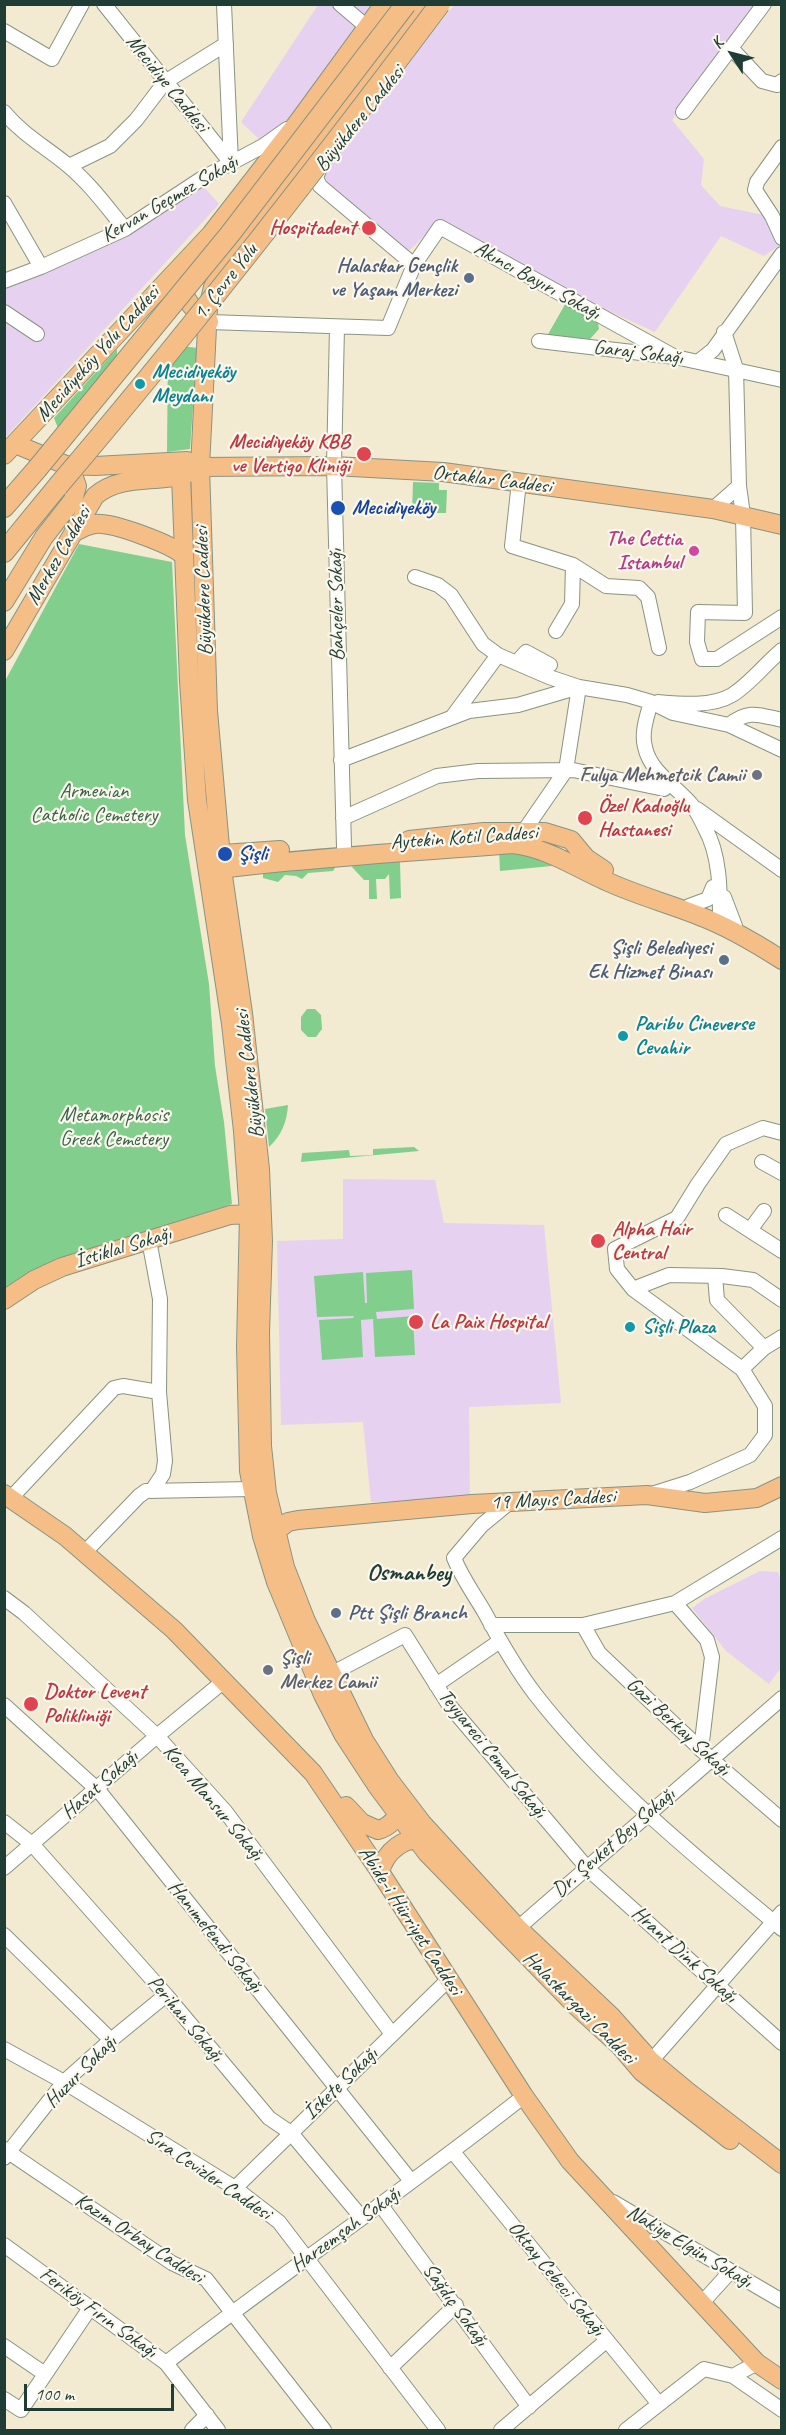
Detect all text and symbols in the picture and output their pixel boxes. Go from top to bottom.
north arrow [702,24,762,84]
street label: Mecidiye Caddesi [120,30,214,138]
text: K [707,34,728,53]
street label: Büyükdere Caddesi [310,61,410,177]
street label: Kervan Geçmez Sokağı [97,150,243,248]
place label: Hospitadent [269,215,356,241]
marker: Hospitadent [360,219,378,237]
street label: Akıncı Bayırı Sokağı [470,236,604,326]
street label: 1. Çevre Yolu [188,239,264,325]
place label: Halaskar Gençlik ve Yaşam Merkezi [330,253,457,303]
marker: Halaskar Gençlik ve Yaşam Merkezi [462,271,476,285]
street label: Mecidiyeköy Yolu Caddesi [31,281,165,427]
street label: Garaj Sokağı [592,335,684,371]
place label: Mecidiyeköy Meydanı [152,359,235,409]
marker: Mecidiyeköy Meydanı [133,377,147,391]
place label: Mecidiyeköy KBB ve Vertigo Kliniği [229,429,350,479]
marker: Mecidiyeköy KBB ve Vertigo Kliniği [355,445,373,463]
street label: Ortaklar Caddesi [431,460,553,500]
place label: Mecidiyeköy [352,495,435,521]
marker: Mecidiyeköy [329,499,347,517]
street label: Merkez Caddesi [21,502,97,610]
street label: Büyükdere Caddesi [189,526,219,656]
place label: The Cettia Istambul [606,526,682,576]
marker: The Cettia Istambul [687,544,701,558]
street label: Bahçeler Sokağı [323,549,351,661]
place label: Fulya Mehmetcik Camii [580,762,745,788]
marker: Fulya Mehmetcik Camii [750,768,764,782]
park label: Armenian Catholic Cemetery [31,778,157,828]
place label: Özel Kadıoğlu Hastanesi [598,793,689,843]
marker: Özel Kadıoğlu Hastanesi [576,809,594,827]
street label: Aytekin Kotil Caddesi [390,820,538,856]
place label: Şişli [238,841,267,867]
marker: Şişli [216,845,234,863]
place label: Şişli Belediyesi Ek Hizmet Binası [588,935,712,985]
marker: Şişli Belediyesi Ek Hizmet Binası [717,953,731,967]
street label: Büyükdere Caddesi [230,1008,270,1140]
place label: Paribu Cineverse Cevahir [635,1011,754,1061]
marker: Paribu Cineverse Cevahir [616,1029,630,1043]
park label: Metamorphosis Greek Cemetery [60,1102,168,1152]
place label: Alpha Hair Central [612,1216,692,1266]
street label: İstiklal Sokağı [72,1221,174,1275]
marker: Alpha Hair Central [589,1232,607,1250]
place label: La Paix Hospital [430,1309,547,1335]
marker: La Paix Hospital [407,1313,425,1331]
place label: Sişli Plaza [642,1314,715,1340]
marker: Sişli Plaza [623,1320,637,1334]
street label: 19 Mayıs Caddesi [490,1484,616,1516]
district label: Osmanbey [367,1560,451,1588]
place label: Ptt Şişli Branch [348,1600,467,1626]
marker: Ptt Şişli Branch [329,1606,343,1620]
place label: Şişli Merkez Camii [280,1645,376,1695]
marker: Şişli Merkez Camii [261,1663,275,1677]
street label: Gazi Berkay Sokağı [621,1672,735,1782]
place label: Doktor Levent Polikliniği [44,1679,146,1729]
street label: Teyyareci Cemal Sokağı [432,1684,552,1824]
marker: Doktor Levent Polikliniği [22,1695,40,1713]
street label: Koca Mansur Sokağı [157,1740,269,1866]
street label: Hasat Sokağı [56,1745,144,1825]
street label: Dr. Şevket Bey Sokağı [547,1783,681,1903]
street label: Abide-i Hürriyet Caddesi [352,1842,468,2000]
street label: Hanımefendi Sokağı [162,1876,268,1998]
street label: Hrant Dink Sokağı [626,1901,742,2009]
street label: Halaskargazi Caddesi [517,1946,641,2070]
street label: Perihan Sokağı [142,1971,228,2067]
street label: Huzur Sokağı [40,2031,122,2113]
street label: İskete Sokağı [299,2042,383,2126]
street label: Sıra Cevizler Caddesi [140,2124,276,2226]
street label: Harzemşah Sokağı [286,2182,406,2278]
street label: Kazım Orbay Caddesi [70,2188,208,2290]
street label: Nakiye Elgün Sokağı [622,2200,756,2294]
street label: Oktay Cebeci Sokağı [502,2216,610,2342]
street label: Sağdıç Sokağı [417,2259,493,2351]
street label: Feriköy Fırın Sokağı [34,2262,162,2364]
scale bar [27,2372,177,2410]
text: 100 m [35,2383,74,2405]

